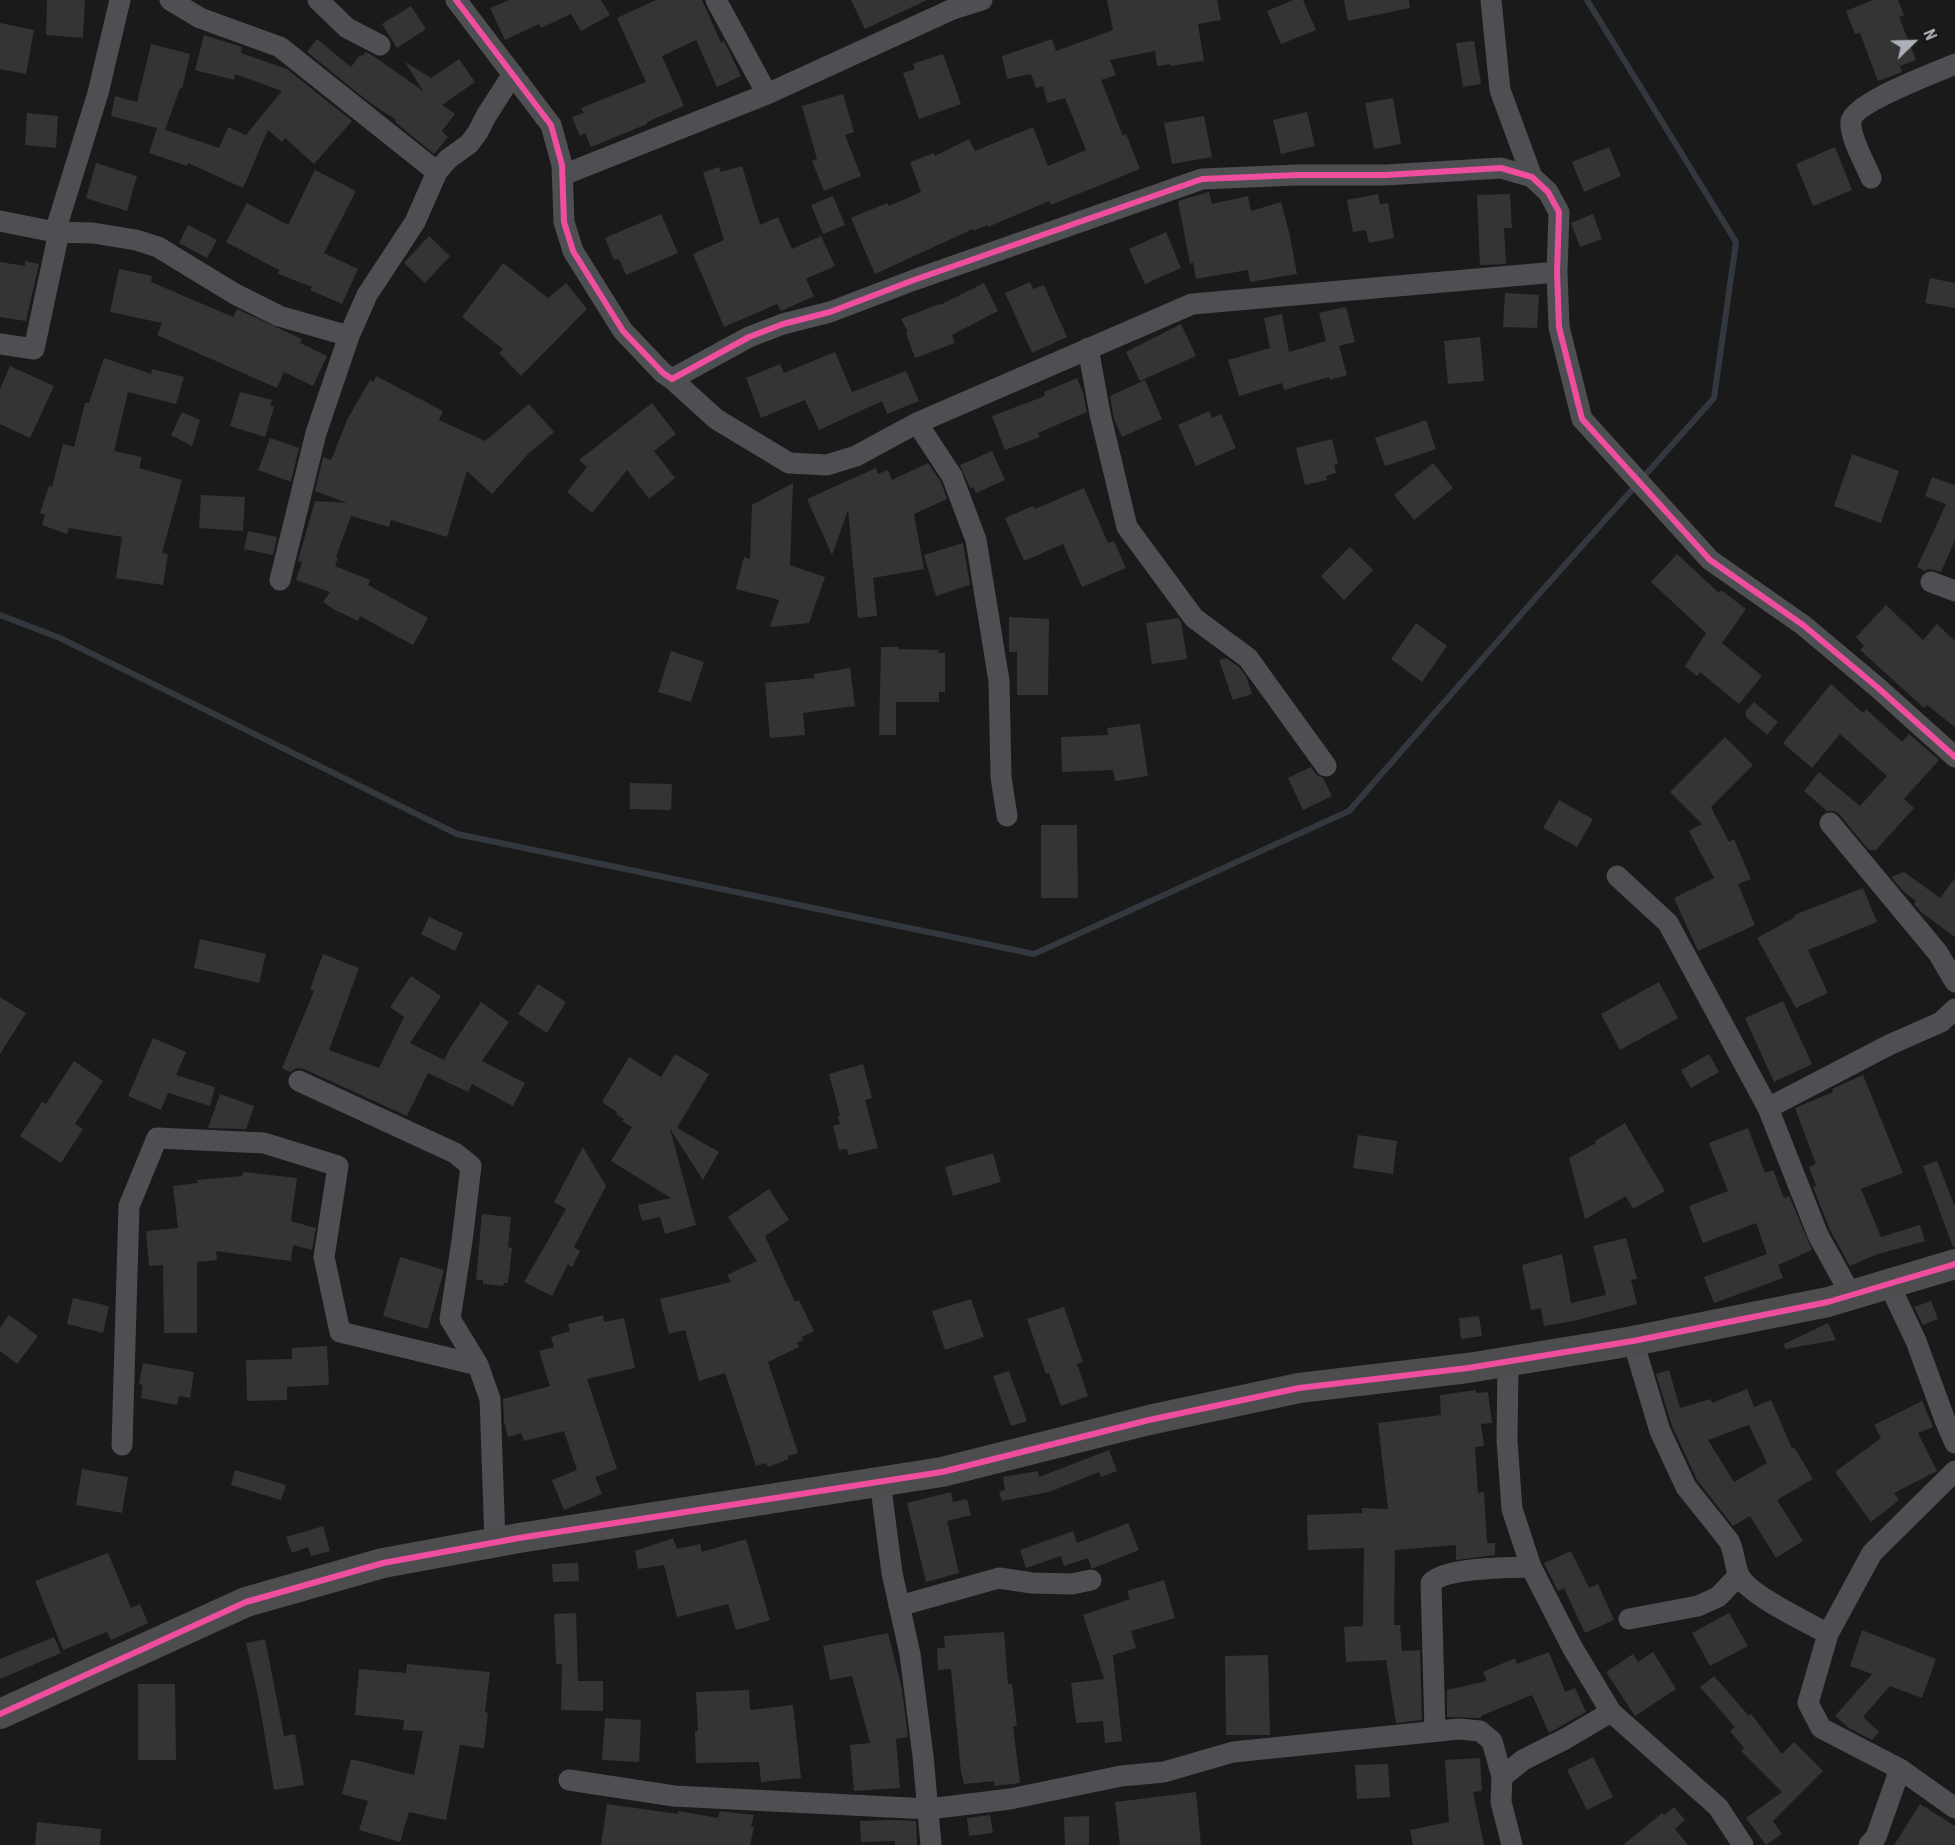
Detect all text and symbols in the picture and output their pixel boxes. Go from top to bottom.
north arrow [1883,12,1943,72]
text: N [1919,27,1941,43]

